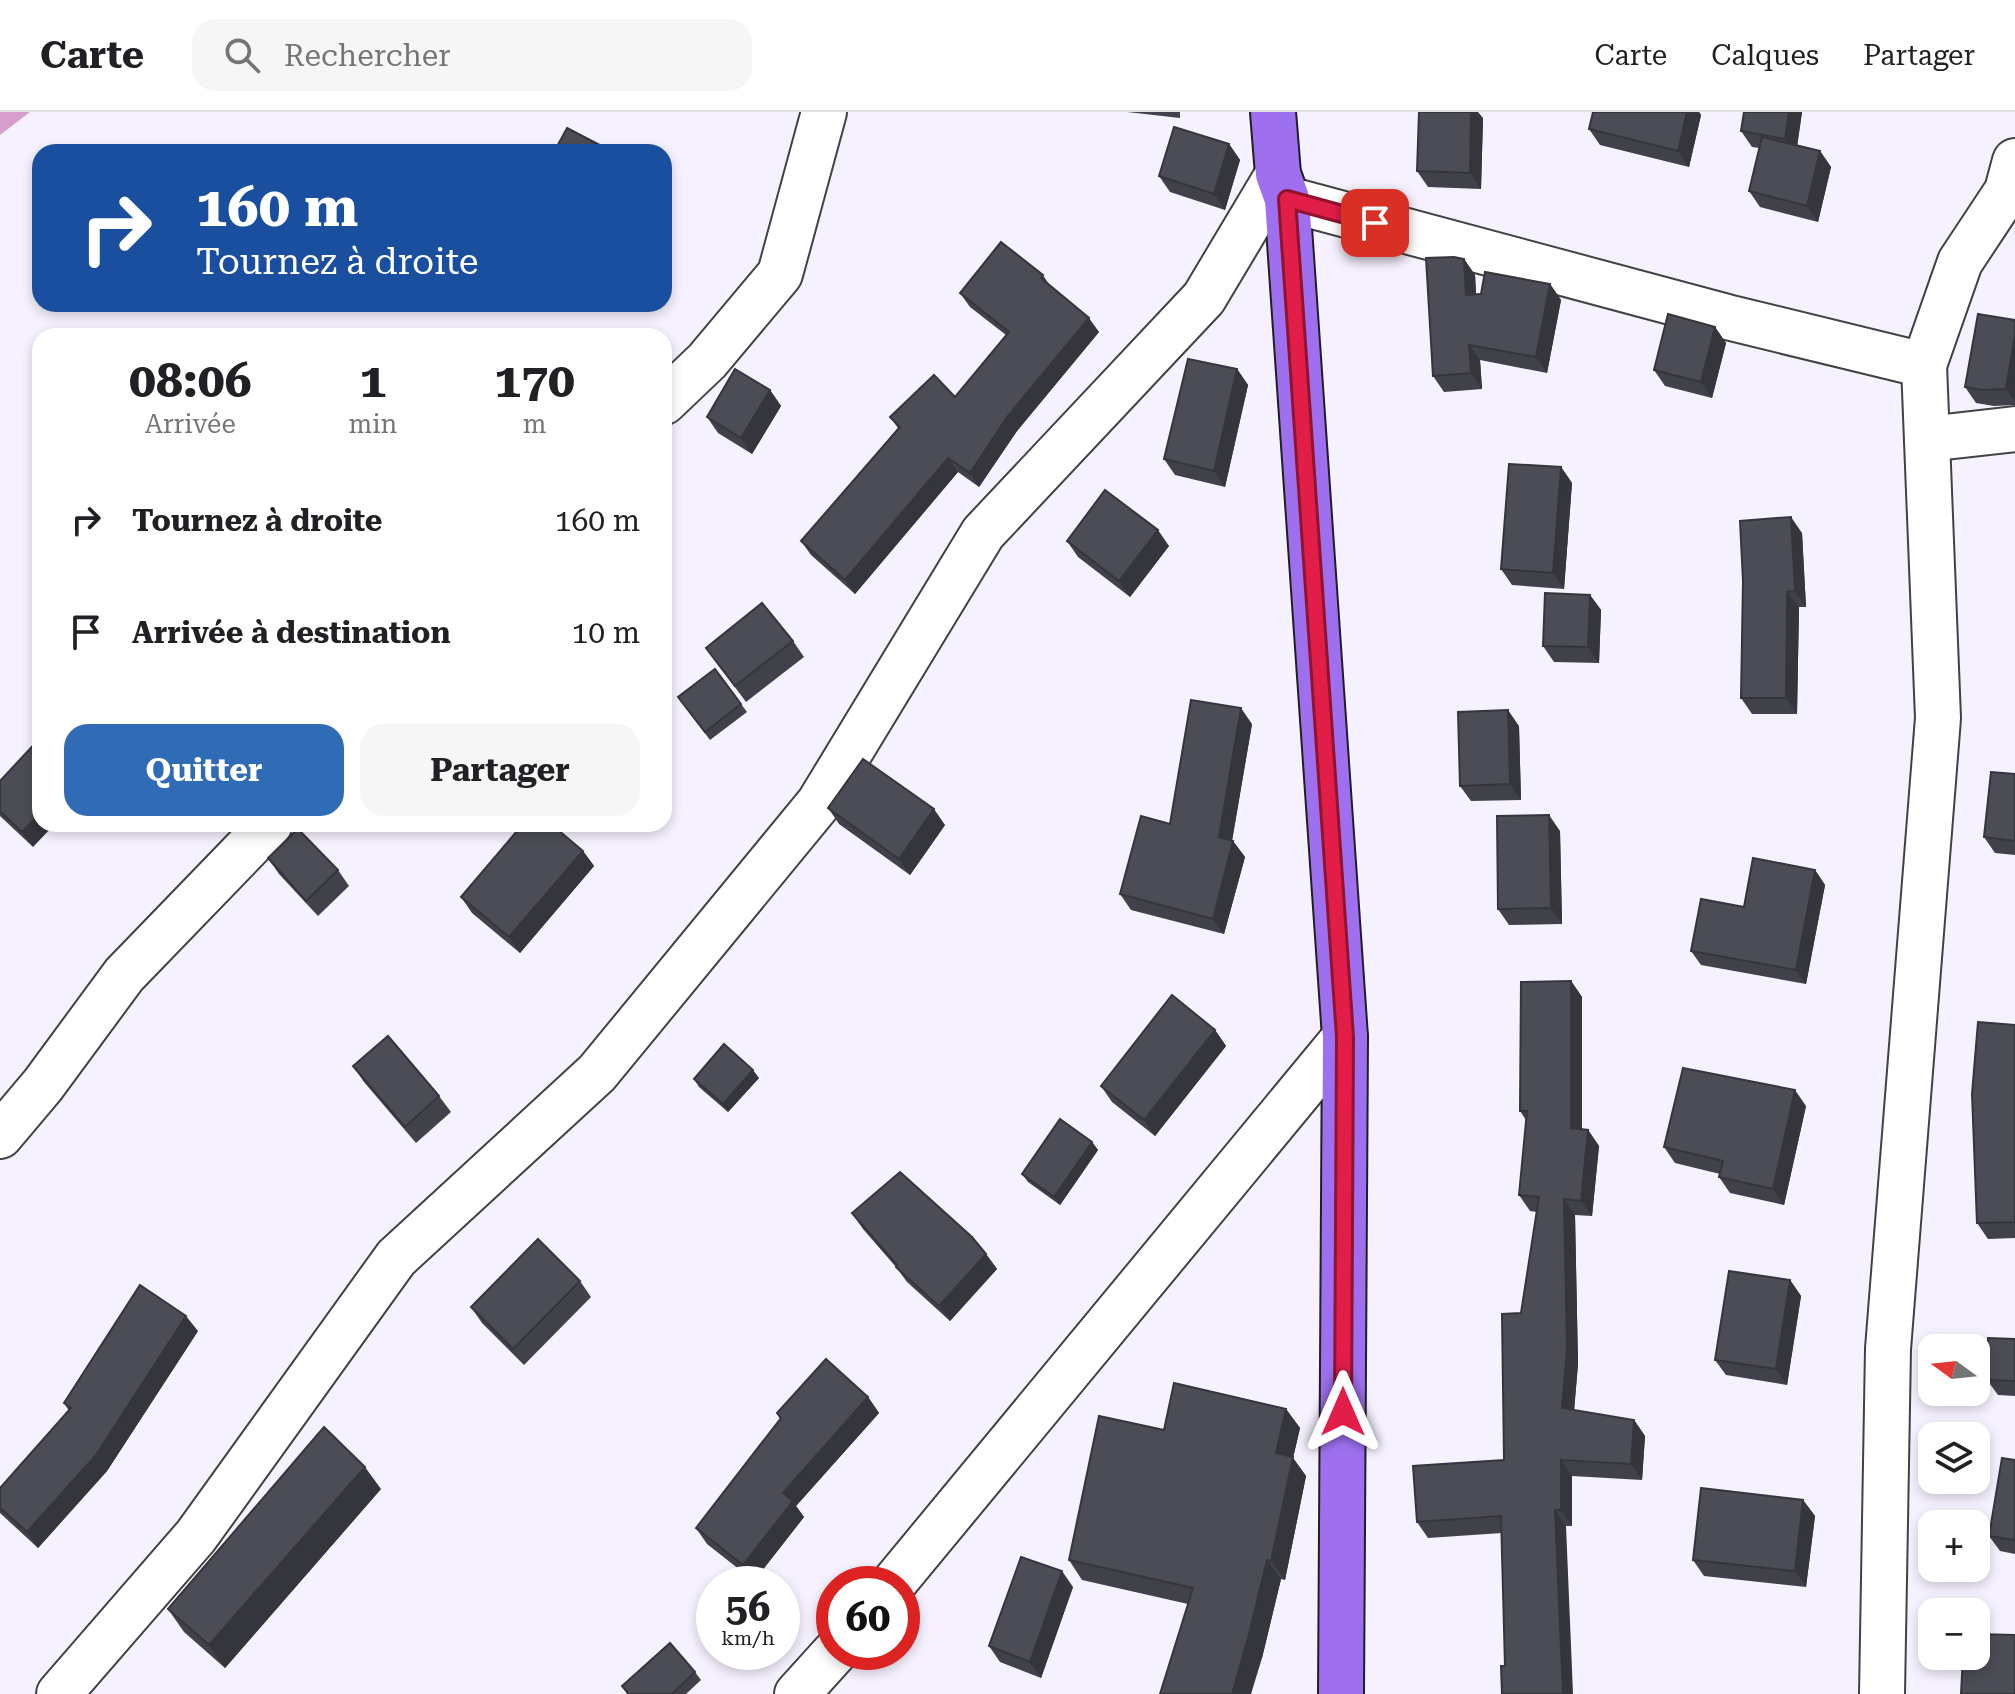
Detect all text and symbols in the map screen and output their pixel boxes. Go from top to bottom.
search box [192,19,752,91]
text: Carte [40,33,144,77]
icon: search [220,33,264,77]
text: Rechercher [284,38,451,73]
text: Carte [1595,39,1667,72]
text: Calques [1711,39,1819,72]
text: Partager [1863,39,1975,72]
text: 160 m [196,174,358,240]
icon: right [64,176,168,280]
pin [1341,189,1409,257]
icon: arrive [1353,201,1397,245]
text: Tournez à droite [196,241,479,283]
text: 08:06 [129,353,252,409]
text: 1 [359,353,386,409]
text: 170 [494,353,575,409]
text: Arrivée [145,409,236,439]
text: min [349,409,397,439]
text: m [523,409,547,439]
icon: right [64,498,108,542]
text: Tournez à droite [132,503,382,538]
text: 160 m [555,503,640,538]
icon: arrive [64,610,108,654]
text: Arrivée à destination [132,615,451,650]
text: 10 m [571,615,640,650]
button: Quitter [64,724,344,816]
button: Partager [360,724,640,816]
north arrow [1918,1334,1990,1406]
map controls [1918,1334,1990,1670]
position arrow [1301,1370,1385,1454]
button: layers [1918,1422,1990,1494]
button: + [1918,1510,1990,1582]
speed limit sign: 60 [816,1566,920,1670]
text: 56 [726,1584,770,1631]
button: − [1918,1598,1990,1670]
text: km/h [721,1626,775,1650]

